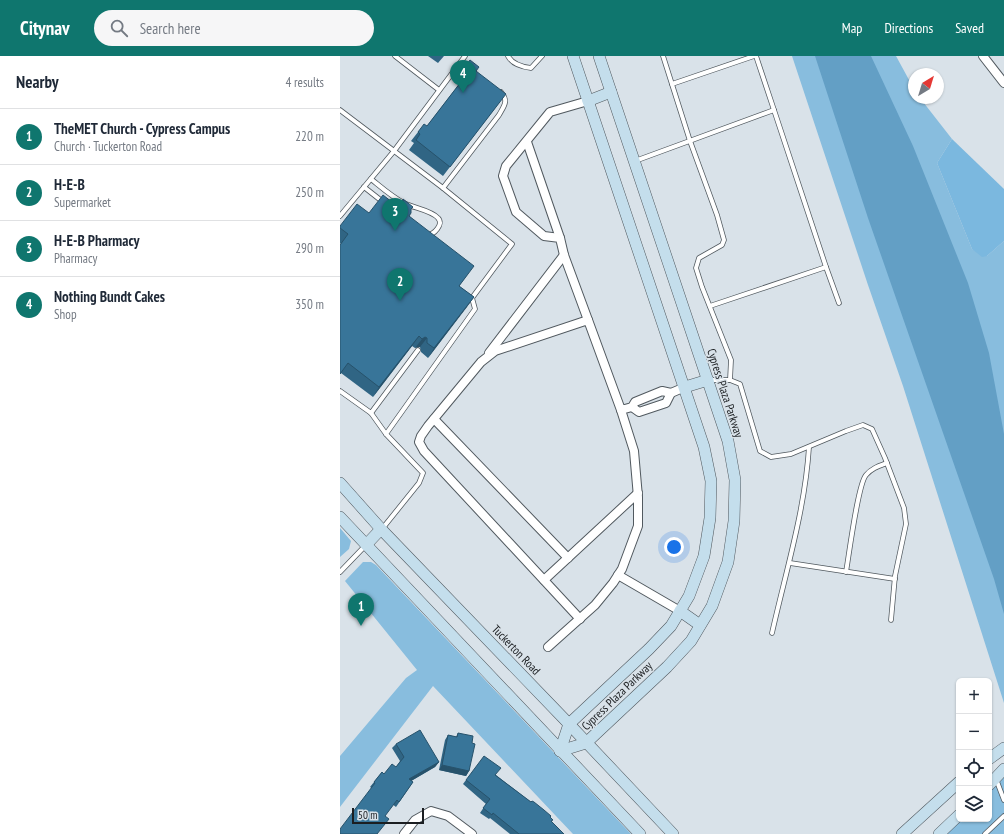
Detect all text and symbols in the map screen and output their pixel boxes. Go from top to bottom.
search box [94,10,374,46]
text: Citynav [20,16,70,40]
icon: search [108,17,130,39]
text: Search here [140,19,201,38]
text: Map [842,19,862,37]
text: Directions [884,19,933,37]
text: Saved [955,19,984,37]
pin: 4 [450,60,476,93]
north arrow [908,68,944,104]
text: Nearby [16,71,59,93]
text: 4 results [285,74,324,91]
text: TheMET Church - Cypress Campus [54,119,230,138]
text: 1 [26,128,32,145]
text: 220 m [295,128,324,145]
text: Church · Tuckerton Road [54,138,162,155]
text: H-E-B [54,175,85,194]
text: 2 [26,184,32,201]
text: 250 m [295,184,324,201]
text: Supermarket [54,194,111,211]
pin: 3 [382,198,408,231]
text: H-E-B Pharmacy [54,231,139,250]
text: 3 [26,240,32,257]
text: 290 m [295,240,324,257]
text: Pharmacy [54,250,97,267]
pin: 2 [387,268,413,301]
text: Nothing Bundt Cakes [54,287,165,306]
text: 4 [26,296,32,313]
text: 350 m [295,296,324,313]
text: Shop [54,306,77,323]
street label: Cypress Plaza Parkway [704,346,747,440]
your location [664,537,684,557]
pin: 1 [348,593,374,626]
street label: Tuckerton Road [489,622,544,678]
street label: Cypress Plaza Parkway [578,658,656,733]
map controls [956,678,992,822]
button: + [956,678,992,714]
button: − [956,714,992,750]
button: locate [956,750,992,786]
button: layers [956,786,992,822]
scale bar [352,806,424,825]
text: 50 m [358,808,377,822]

